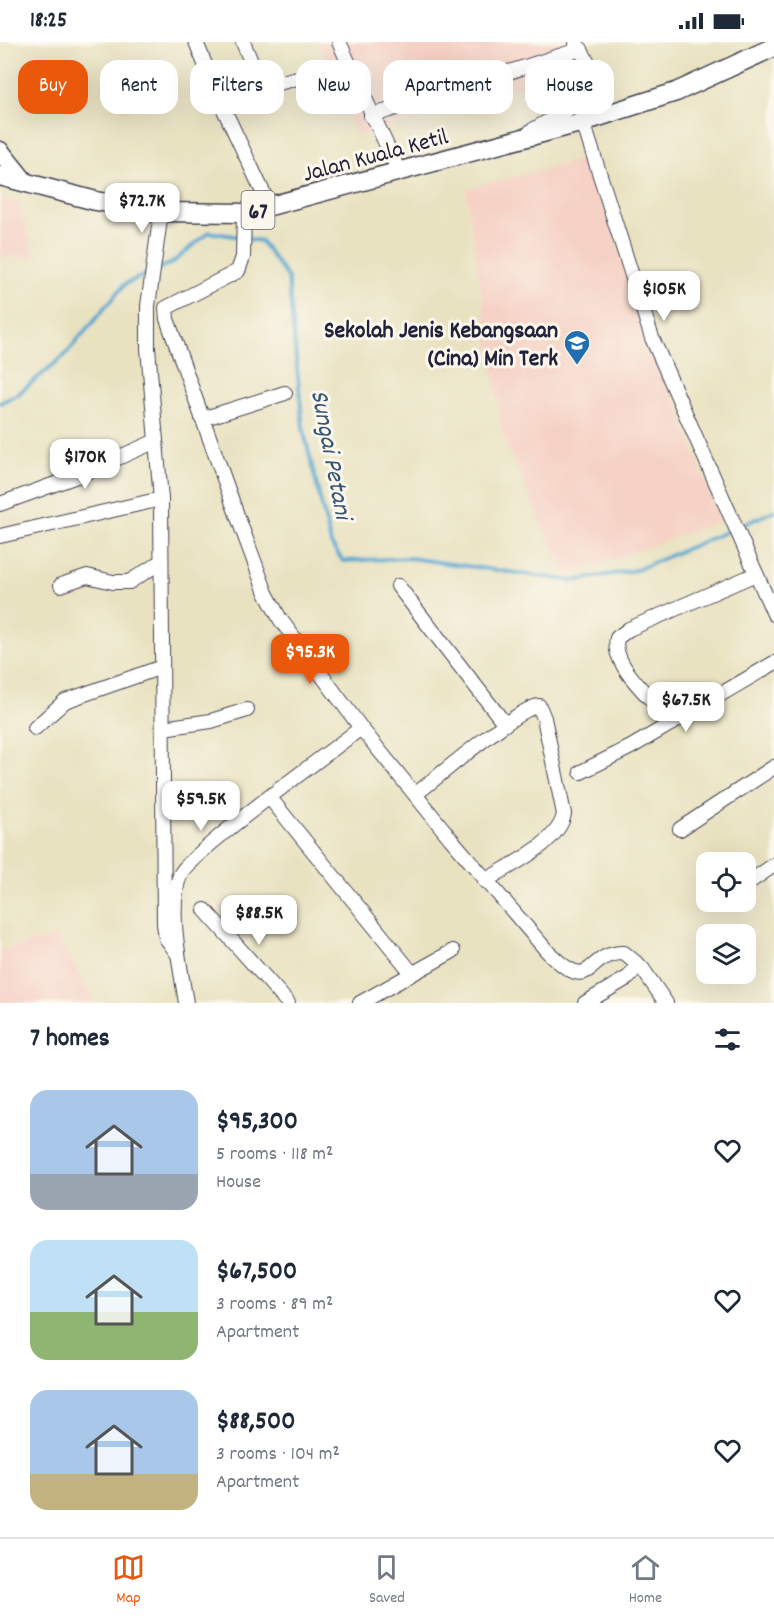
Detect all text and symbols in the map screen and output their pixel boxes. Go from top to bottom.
text: 18:25 [30,6,67,37]
chip: Buy [18,60,88,114]
chip: Rent [100,60,178,114]
chip: Filters [190,60,284,114]
chip: New [296,60,371,114]
chip: Apartment [383,60,513,114]
chip: House [525,60,614,114]
street label: Jalan Kuala Ketil [299,121,453,193]
pin: $72.7K [93,183,191,234]
text: $72.7K [119,188,165,216]
road number: 67 [242,191,274,229]
pin: $105K [622,271,706,322]
text: $105K [642,276,686,304]
place label: Sekolah Jenis Kebangsaan (Cina) Min Terk [324,315,558,377]
school or university icon: Sekolah Jenis Kebangsaan (Cina) Min Terk [562,328,592,366]
water label: Sungai Petani [299,387,361,527]
pin: $170K [43,439,127,490]
text: $170K [64,444,106,472]
pin: $95.3K [261,634,359,685]
text: $95.3K [285,639,335,667]
pin: $67.5K [637,682,735,733]
text: $67.5K [661,687,711,715]
pin: $59.5K [152,781,250,832]
text: $59.5K [176,786,226,814]
map controls [696,852,756,984]
button: locate [696,852,756,912]
pin: $88.5K [210,895,308,946]
text: $88.5K [235,900,283,928]
button: layers [696,924,756,984]
text: 7 homes [30,1021,110,1058]
icon: filters [711,1023,744,1056]
text: $95,300 [216,1104,298,1141]
icon: home [78,1114,150,1186]
icon: heart [711,1134,744,1167]
text: 5 rooms · 118 m² [216,1141,333,1169]
text: House [216,1169,261,1197]
text: $67,500 [216,1254,297,1291]
icon: home [78,1264,150,1336]
icon: heart [711,1284,744,1317]
text: 3 rooms · 89 m² [216,1291,333,1319]
text: Apartment [216,1319,299,1347]
text: $88,500 [216,1404,295,1441]
icon: home [78,1414,150,1486]
icon: heart [711,1434,744,1467]
text: 3 rooms · 104 m² [216,1441,340,1469]
text: Apartment [216,1469,299,1497]
tab: Map [112,1551,145,1610]
tab: Saved [369,1551,405,1610]
tab: Home [629,1551,662,1610]

